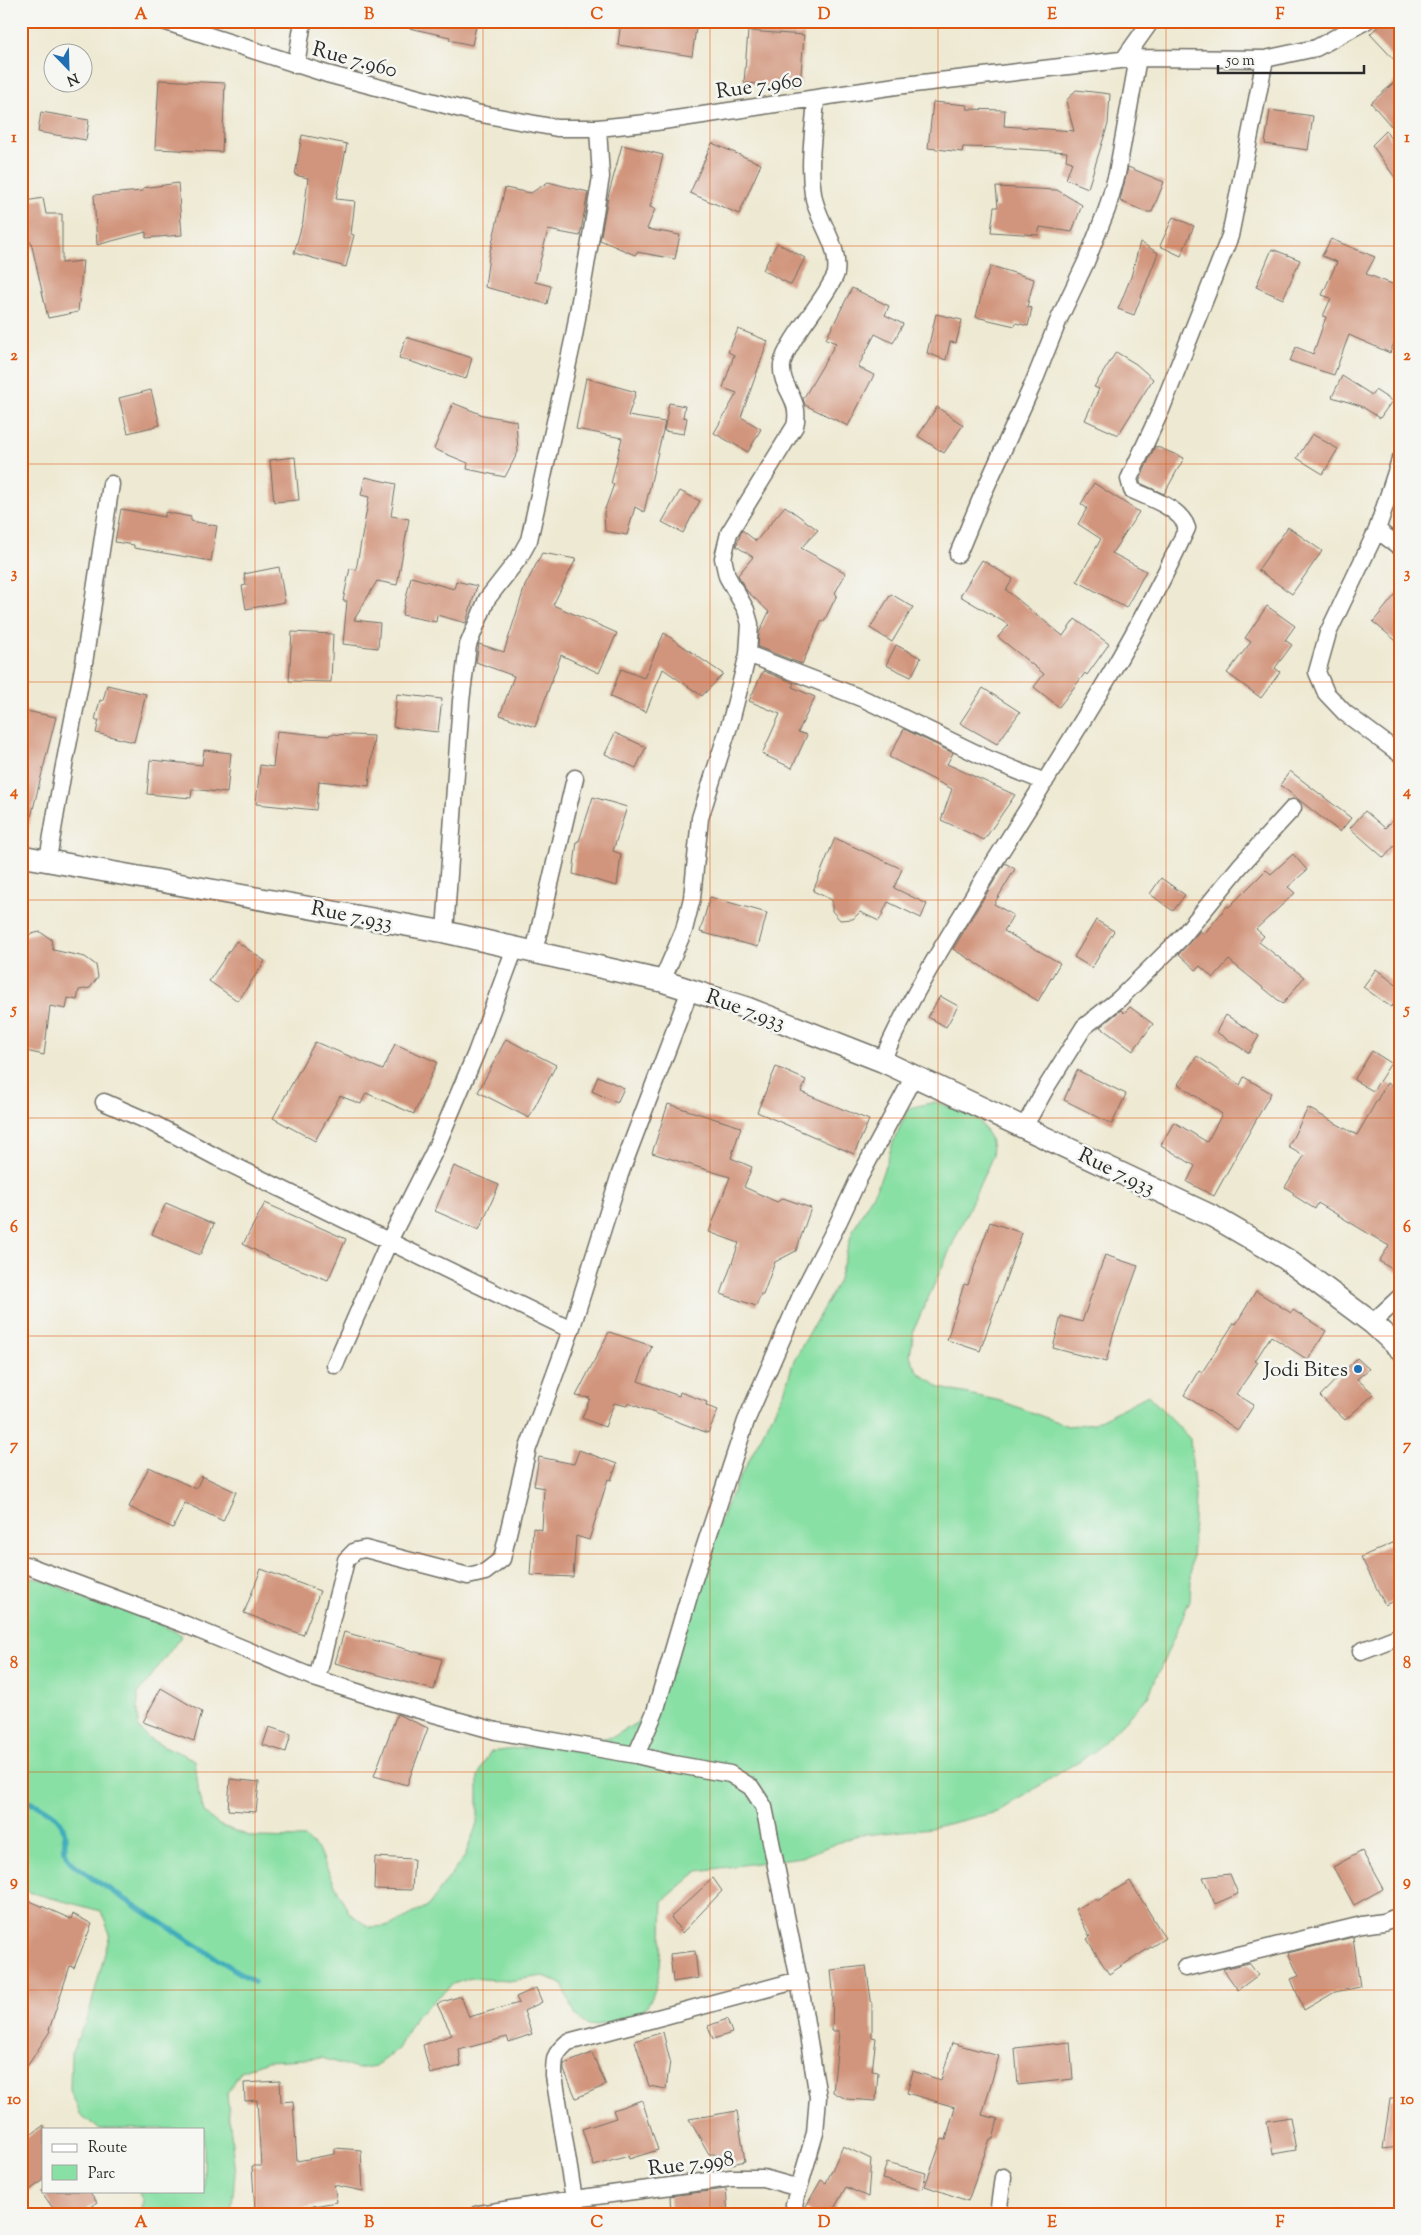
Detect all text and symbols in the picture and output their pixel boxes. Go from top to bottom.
text: A [135,4,148,27]
text: B [364,4,374,27]
text: C [591,4,604,27]
text: D [818,4,831,27]
text: E [1047,4,1057,27]
text: F [1276,4,1285,27]
street label: Rue 7.960 [309,35,400,87]
north arrow [42,42,92,92]
scale bar [1218,42,1365,74]
text: 50 m [1225,51,1255,72]
street label: Rue 7.960 [714,66,804,108]
text: N [63,67,81,90]
text: 1 [11,127,17,150]
text: 1 [1404,127,1410,150]
text: 2 [10,345,18,368]
text: 2 [1403,345,1411,368]
text: 3 [11,563,18,586]
text: 3 [1404,563,1411,586]
text: 4 [9,781,18,804]
text: 4 [1402,781,1411,804]
street label: Rue 7.933 [308,894,395,940]
street label: Rue 7.933 [701,983,789,1039]
text: 5 [9,999,17,1022]
text: 5 [1402,999,1410,1022]
street label: Rue 7.933 [1073,1141,1160,1204]
text: 6 [10,1217,18,1240]
text: 6 [1403,1217,1411,1240]
place label: Jodi Bites [1263,1356,1348,1386]
marker: Jodi Bites [1352,1363,1364,1375]
text: 7 [10,1435,19,1458]
text: 7 [1403,1435,1412,1458]
text: 8 [10,1653,18,1676]
text: 8 [1403,1653,1411,1676]
text: 9 [10,1871,18,1894]
text: 9 [1403,1871,1411,1894]
text: 10 [7,2089,21,2112]
text: 10 [1400,2089,1414,2112]
legend [42,2128,205,2192]
text: Route [88,2138,127,2159]
street label: Rue 7.998 [647,2145,736,2185]
text: Parc [88,2164,116,2185]
text: A [135,2212,148,2235]
text: B [364,2212,374,2235]
text: C [591,2212,604,2235]
text: D [818,2212,831,2235]
text: E [1047,2212,1057,2235]
text: F [1276,2212,1285,2235]

